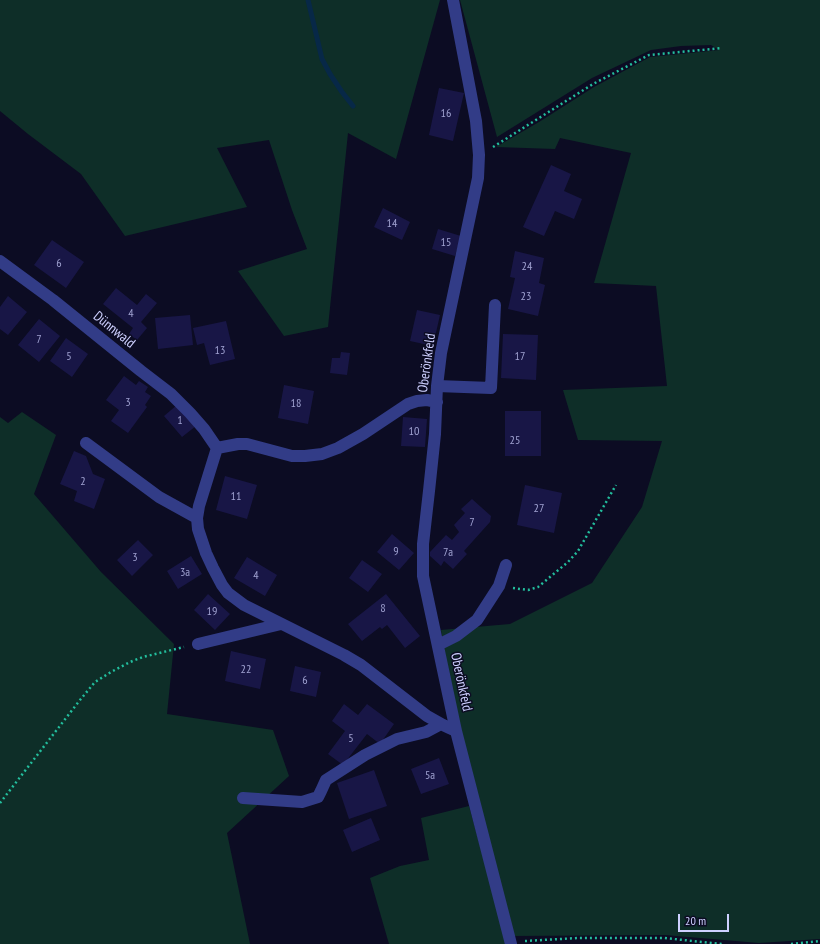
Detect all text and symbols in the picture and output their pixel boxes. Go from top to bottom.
house number: 16 [441,107,451,121]
house number: 14 [387,217,397,231]
house number: 15 [441,236,451,250]
house number: 6 [56,257,62,271]
house number: 24 [522,260,532,274]
house number: 23 [521,290,531,304]
house number: 4 [128,307,134,321]
street label: Dünnwald [90,308,138,352]
street label: Oberönkfeld [415,332,439,394]
house number: 7 [36,333,42,347]
house number: 13 [215,344,225,358]
house number: 5 [66,350,72,364]
house number: 17 [515,350,525,364]
house number: 3 [125,396,131,410]
house number: 18 [291,397,301,411]
house number: 1 [177,414,183,428]
house number: 10 [409,425,419,439]
house number: 25 [510,434,520,448]
house number: 2 [80,475,86,489]
house number: 11 [231,490,241,504]
house number: 27 [534,502,544,516]
house number: 7 [469,516,475,530]
house number: 9 [393,545,399,559]
house number: 7a [443,546,453,560]
house number: 3 [132,551,138,565]
house number: 3a [180,566,190,580]
house number: 4 [253,569,259,583]
house number: 8 [380,602,386,616]
house number: 19 [207,605,217,619]
street label: Oberönkfeld [447,651,475,713]
house number: 22 [241,663,251,677]
house number: 6 [302,674,308,688]
house number: 5 [348,732,354,746]
house number: 5a [425,769,435,783]
scale bar [680,906,731,932]
text: 20 m [685,913,706,928]

